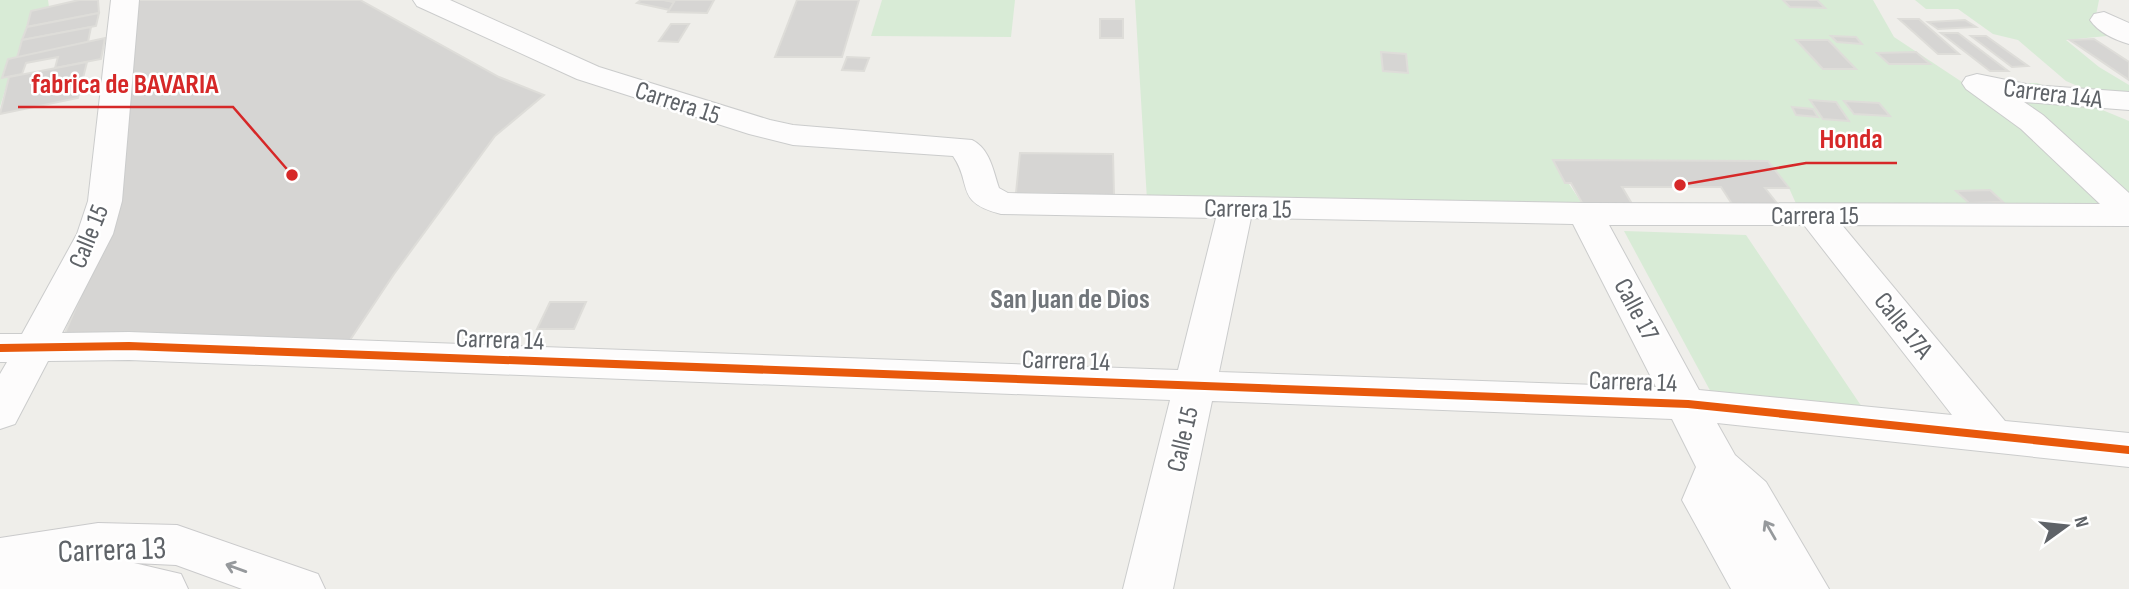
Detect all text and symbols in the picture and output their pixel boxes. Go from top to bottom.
callout: fabrica de BAVARIA [18,58,233,107]
text: fabrica de BAVARIA [31,68,219,101]
street label: Carrera 14A [2002,73,2105,116]
street label: Carrera 15 [631,75,724,132]
callout: Honda [1806,114,1897,163]
text: Honda [1819,123,1883,156]
street label: Carrera 15 [1204,193,1292,226]
street label: Calle 15 [63,200,116,273]
street label: Carrera 15 [1771,201,1859,232]
street label: Calle 17 [1607,273,1665,347]
district label: San Juan de Dios [990,283,1150,316]
street label: Calle 17A [1867,286,1940,366]
street label: Carrera 14 [455,323,545,358]
street label: Carrera 14 [1021,344,1111,379]
street label: Carrera 14 [1588,365,1678,400]
street label: Calle 15 [1161,404,1206,475]
north arrow [2031,491,2101,561]
text: N [2069,514,2093,530]
one-way arrow [1763,520,1777,540]
street label: Carrera 13 [57,529,167,572]
one-way arrow [225,560,247,573]

